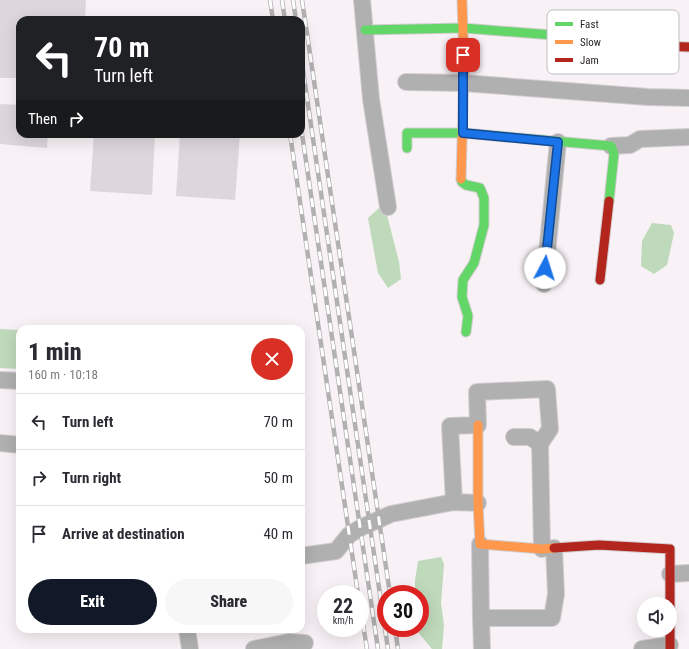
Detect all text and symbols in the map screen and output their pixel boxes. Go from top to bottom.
legend [547,10,679,74]
text: Fast [580,18,599,31]
text: 70 m [94,31,150,64]
icon: left [28,32,80,84]
text: Slow [580,36,601,49]
pin [446,38,480,72]
icon: arrive [452,44,474,66]
text: Jam [580,54,599,67]
text: Turn left [94,65,153,86]
icon: right [65,108,87,130]
text: Then [28,110,57,128]
position arrow [524,247,566,289]
text: 1 min [28,338,82,366]
button: close [251,338,293,380]
text: 160 m · 10:18 [28,367,98,382]
icon: left [28,411,50,433]
text: Turn left [62,413,113,431]
text: 70 m [263,413,293,431]
icon: right [28,467,50,489]
text: Turn right [62,469,121,487]
text: 50 m [263,469,293,487]
icon: arrive [28,523,50,545]
text: Arrive at destination [62,525,185,543]
text: 40 m [263,525,293,543]
button: Exit [28,579,157,625]
button: Share [165,579,293,625]
speed limit sign: 30 [377,585,429,637]
text: 22 [333,594,353,618]
map controls [637,597,677,637]
button: sound [637,597,677,637]
text: km/h [333,615,353,626]

